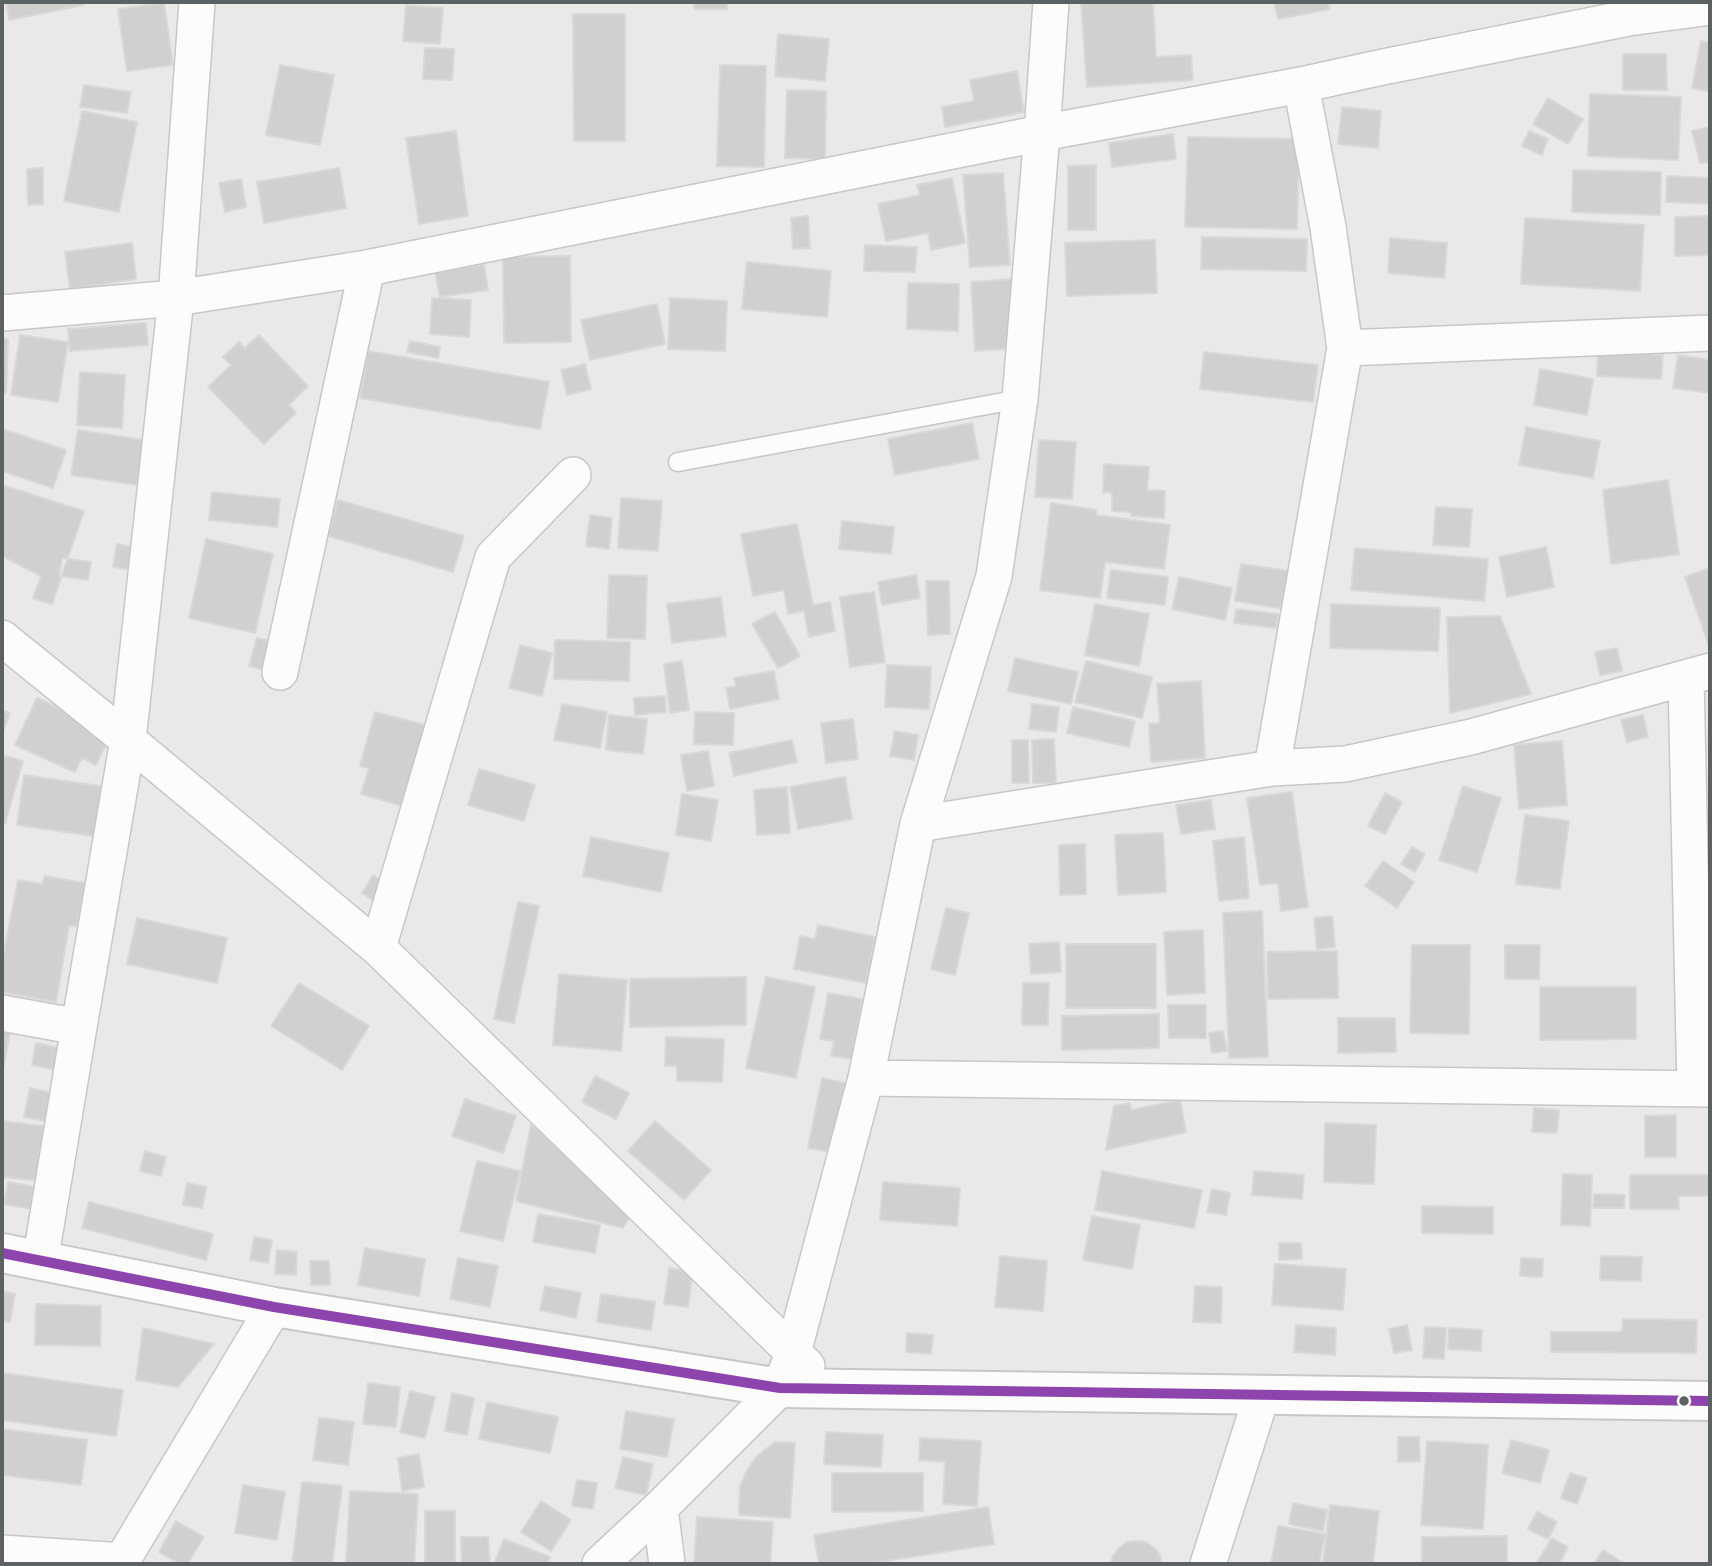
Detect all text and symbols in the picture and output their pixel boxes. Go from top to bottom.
unlabelled marker [1677,1394,1691,1408]

